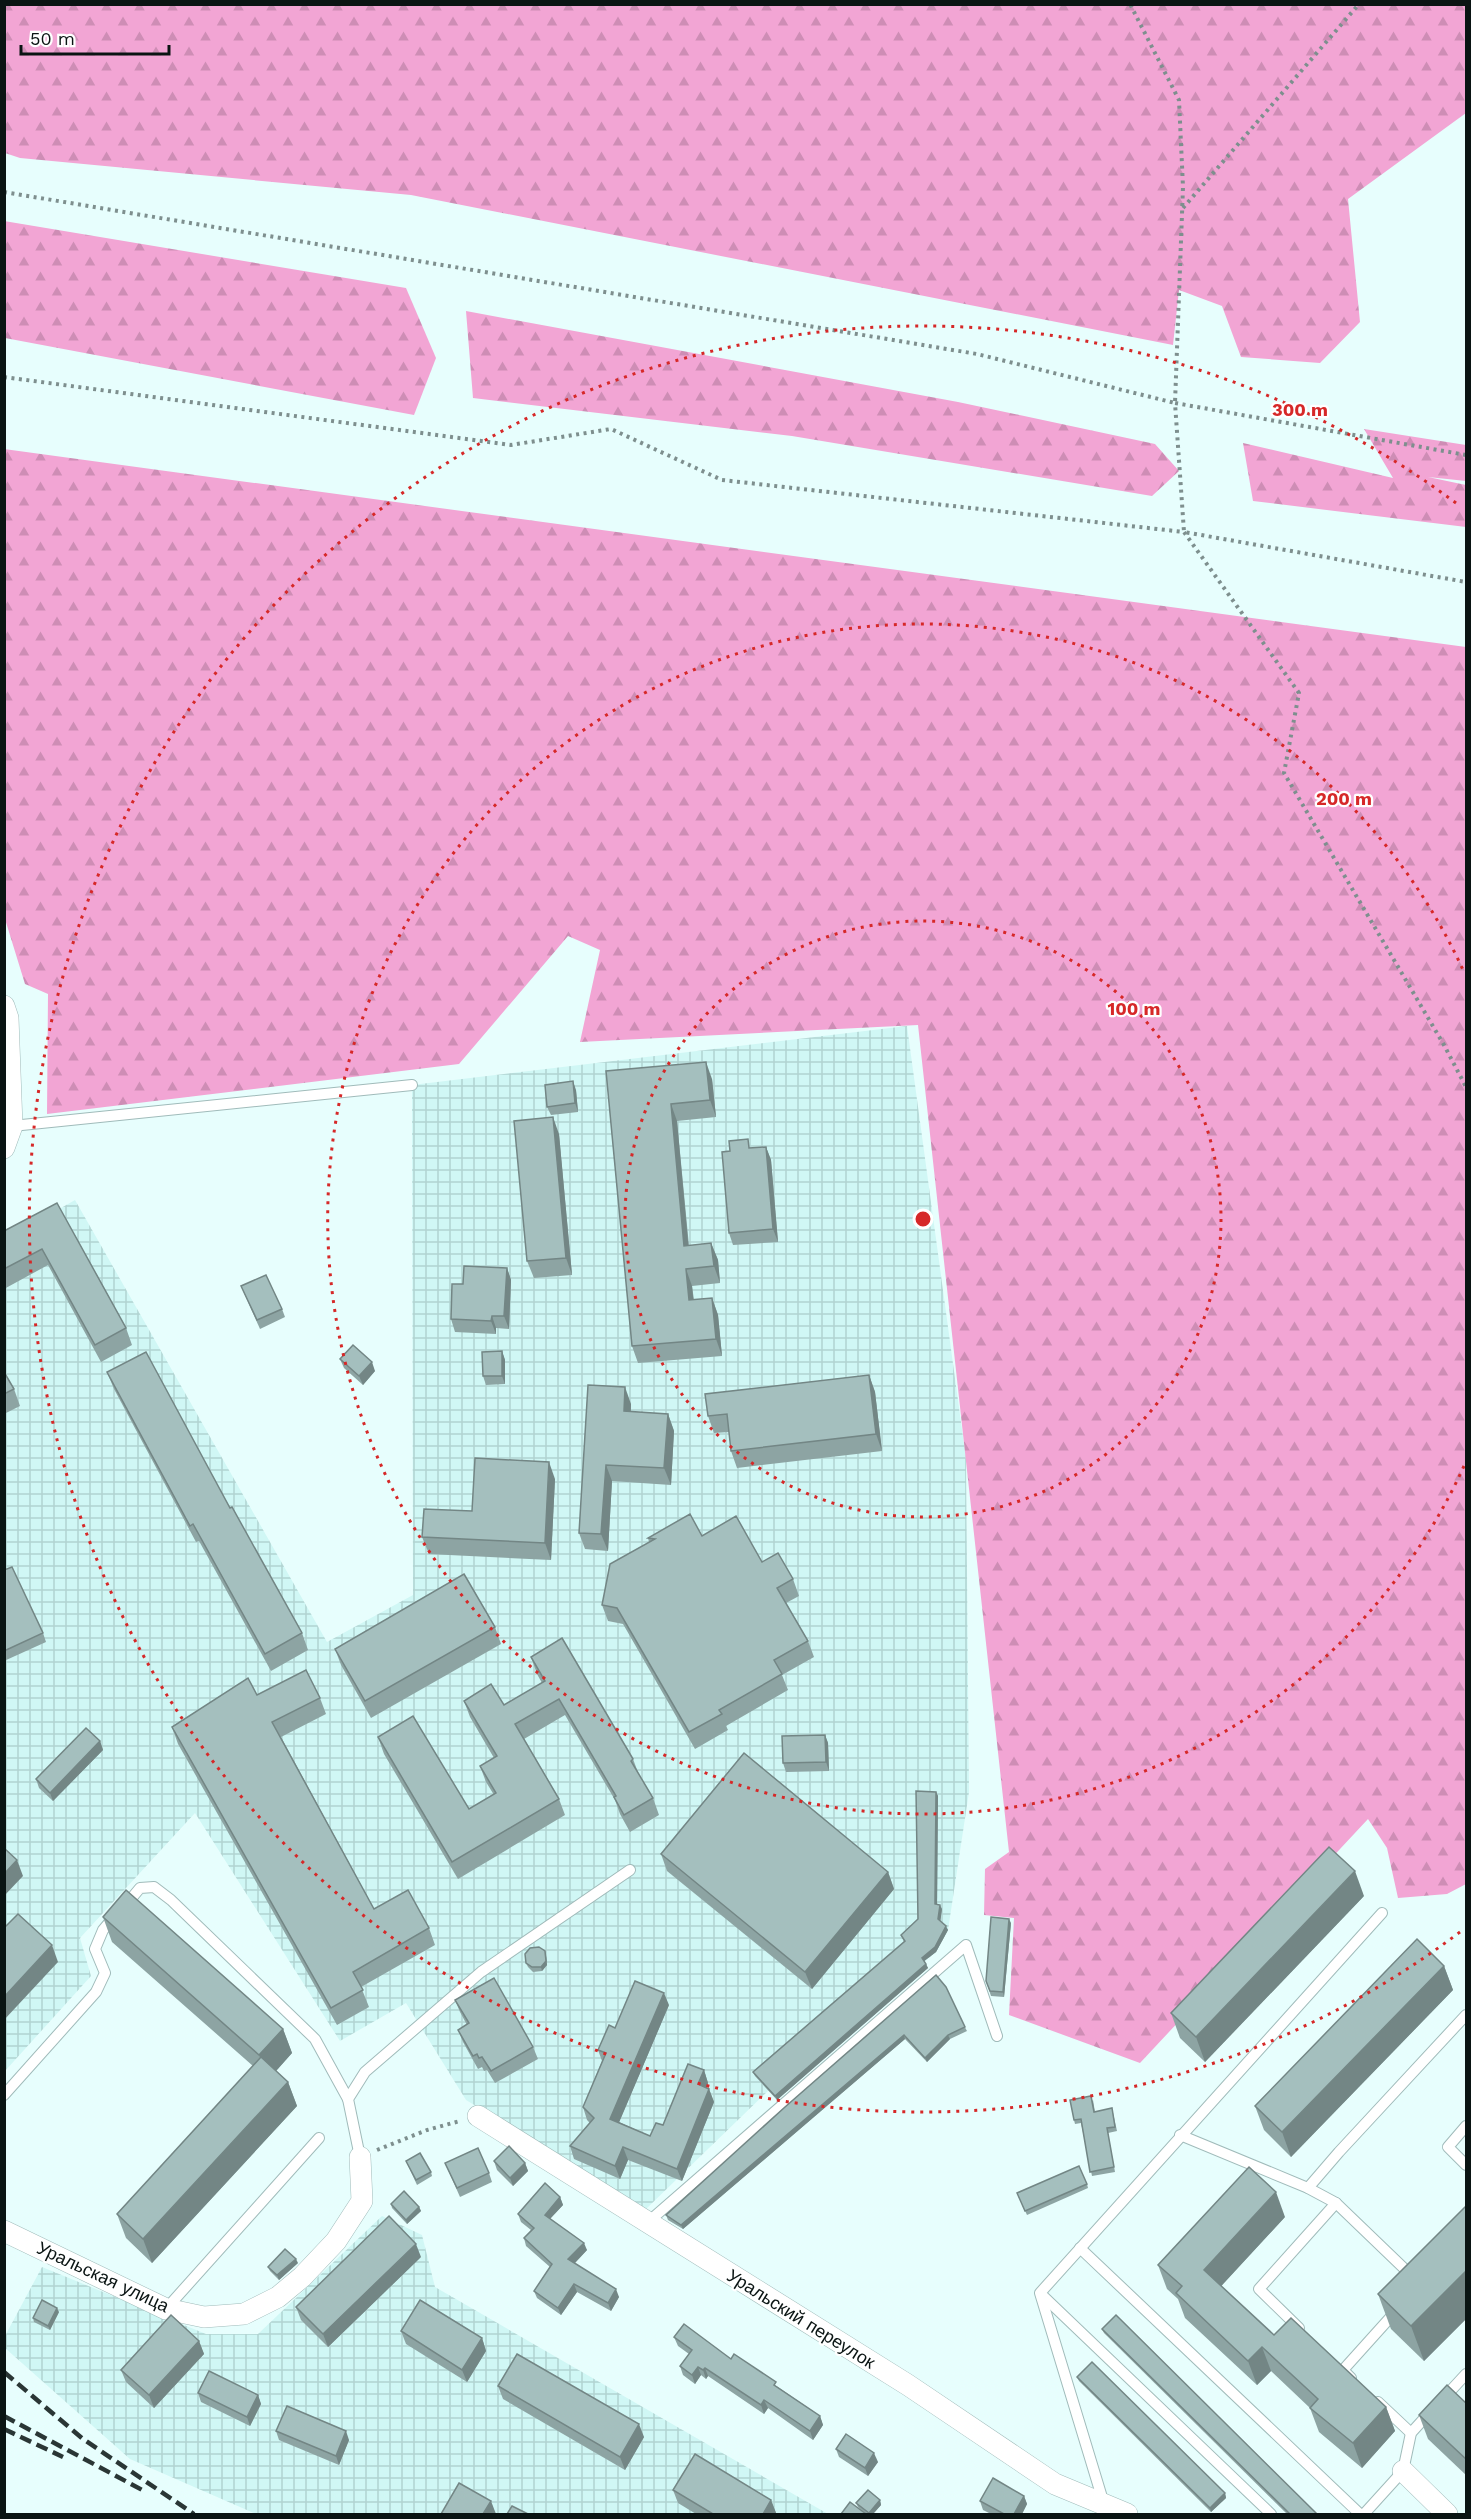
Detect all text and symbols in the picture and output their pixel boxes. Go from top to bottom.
scale bar [21,18,170,56]
text: 50 m [30,28,75,49]
text: 300 m [1272,399,1328,420]
text: 200 m [1316,788,1372,809]
text: 100 m [1107,998,1161,1019]
centre of rings [913,1209,933,1229]
street label: Уральская улица [34,2237,173,2317]
street label: Уральский переулок [723,2265,879,2373]

